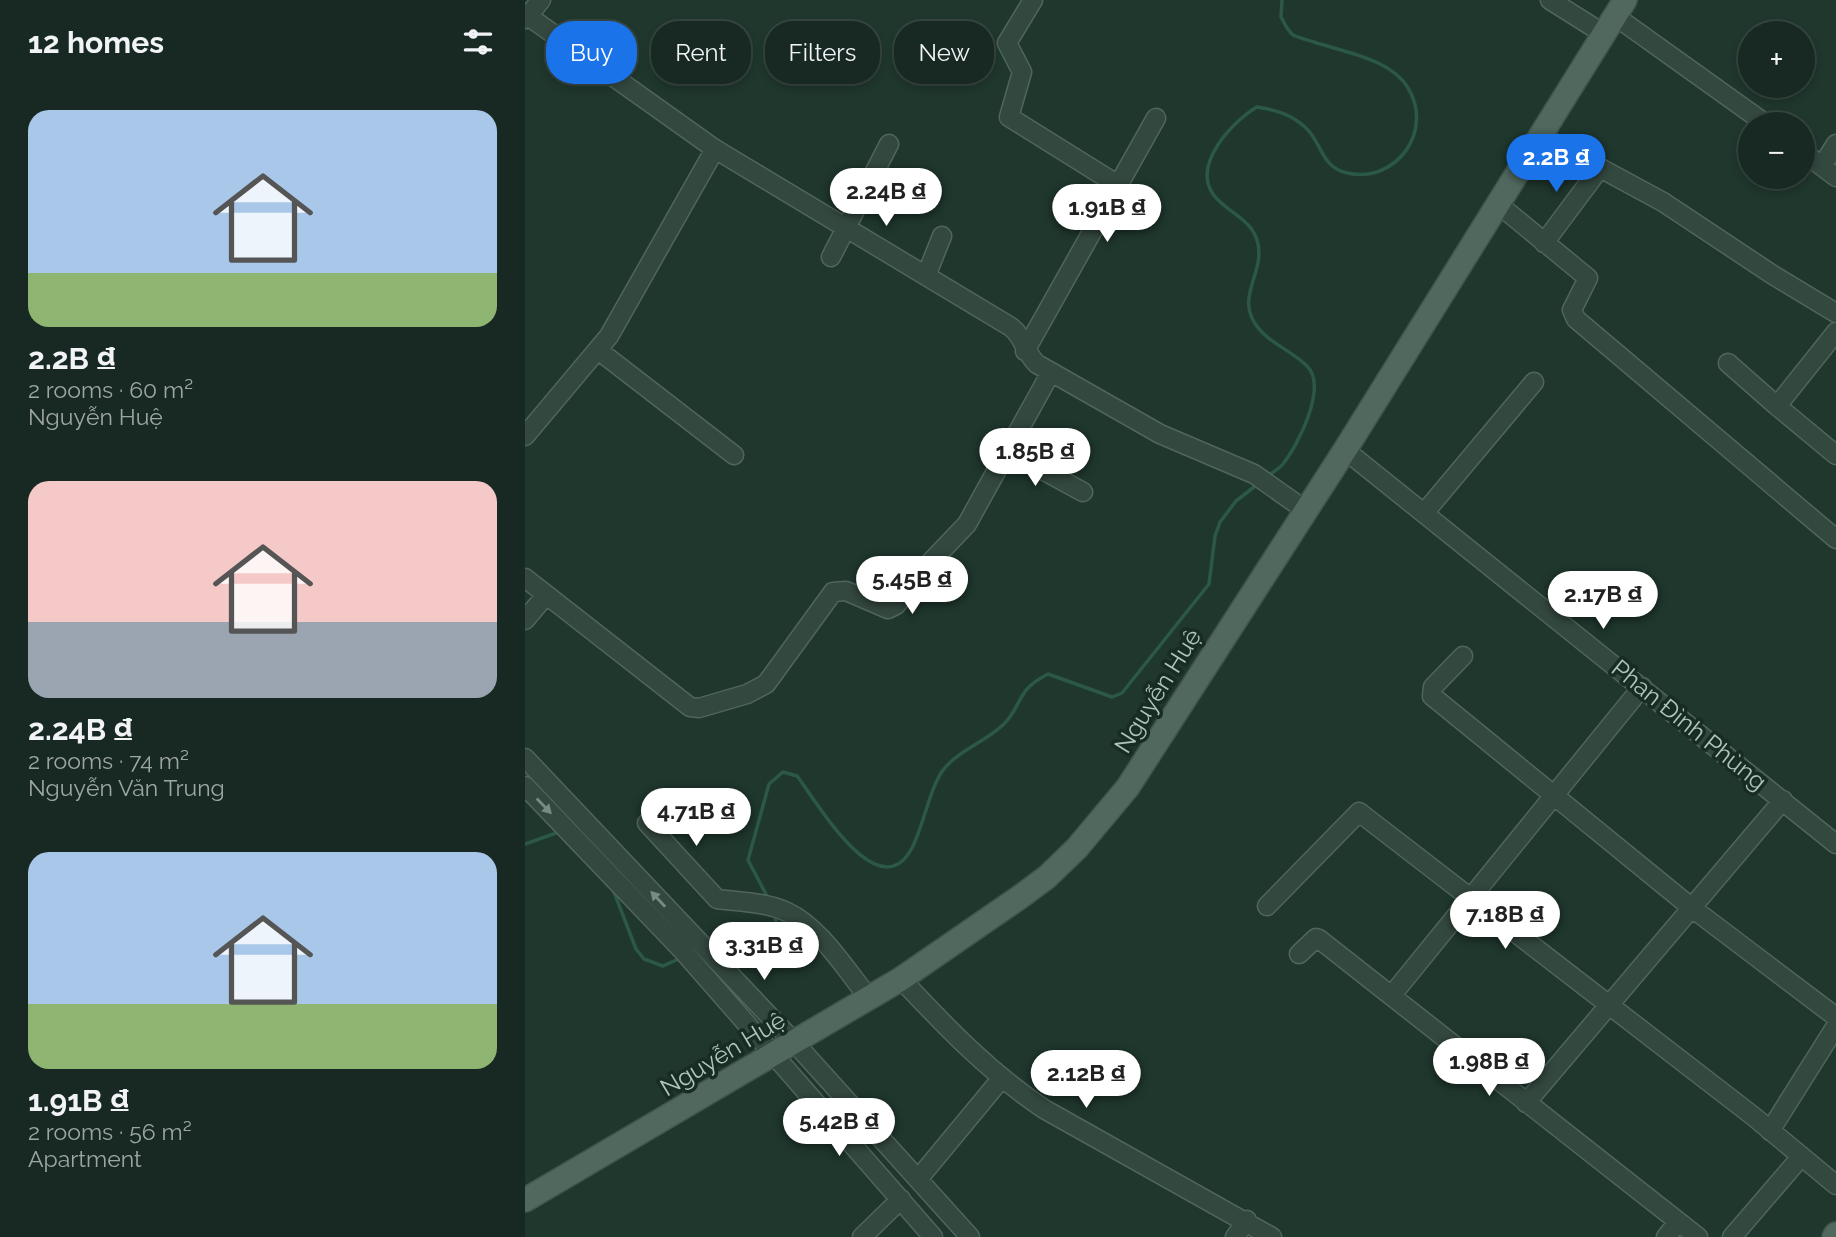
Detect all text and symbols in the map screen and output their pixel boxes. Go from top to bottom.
chip: Buy [546,21,637,84]
chip: Rent [651,21,751,84]
chip: Filters [765,21,880,84]
chip: New [894,21,994,84]
map controls [1738,21,1815,189]
button: + [1738,21,1815,98]
icon: filters [459,23,497,61]
text: 12 homes [28,25,164,60]
button: − [1738,112,1815,189]
pin: 2.2B ₫ [1499,134,1613,194]
text: 2.2B ₫ [1522,143,1590,170]
icon: home [200,155,326,281]
pin: 2.24B ₫ [821,168,951,228]
text: 2.24B ₫ [846,177,926,204]
pin: 1.91B ₫ [1042,184,1172,244]
text: 1.91B ₫ [1068,193,1146,220]
text: 2.2B ₫ [28,341,116,376]
text: 2 rooms · 60 m² [28,376,193,403]
text: Nguyễn Huệ [28,403,163,430]
pin: 1.85B ₫ [970,428,1100,488]
text: 1.85B ₫ [995,437,1075,464]
icon: home [200,526,326,652]
pin: 5.45B ₫ [847,556,977,616]
text: 5.45B ₫ [872,565,952,592]
pin: 2.17B ₫ [1538,572,1668,631]
text: 2.17B ₫ [1564,580,1642,607]
street label: Nguyễn Huệ [1108,623,1207,758]
street label: Phan Đình Phùng [1606,653,1773,796]
text: 2.24B ₫ [28,712,133,747]
text: 2 rooms · 74 m² [28,747,189,774]
text: Nguyễn Văn Trung [28,774,225,801]
pin: 4.71B ₫ [631,788,761,848]
one-way arrow [535,797,552,814]
text: 4.71B ₫ [657,797,735,824]
one-way arrow [650,890,667,907]
pin: 7.18B ₫ [1440,892,1570,951]
icon: home [200,897,326,1023]
text: 7.18B ₫ [1466,900,1544,927]
pin: 3.31B ₫ [699,922,829,982]
text: 3.31B ₫ [725,931,803,958]
street label: Nguyễn Huệ [655,1005,791,1102]
pin: 1.98B ₫ [1424,1038,1554,1098]
text: 1.98B ₫ [1449,1047,1529,1074]
pin: 2.12B ₫ [1021,1050,1151,1110]
text: 2.12B ₫ [1047,1059,1125,1086]
text: 1.91B ₫ [28,1083,129,1118]
pin: 5.42B ₫ [774,1098,904,1158]
text: 5.42B ₫ [799,1107,879,1134]
text: 2 rooms · 56 m² [28,1118,192,1145]
text: Apartment [28,1145,142,1172]

